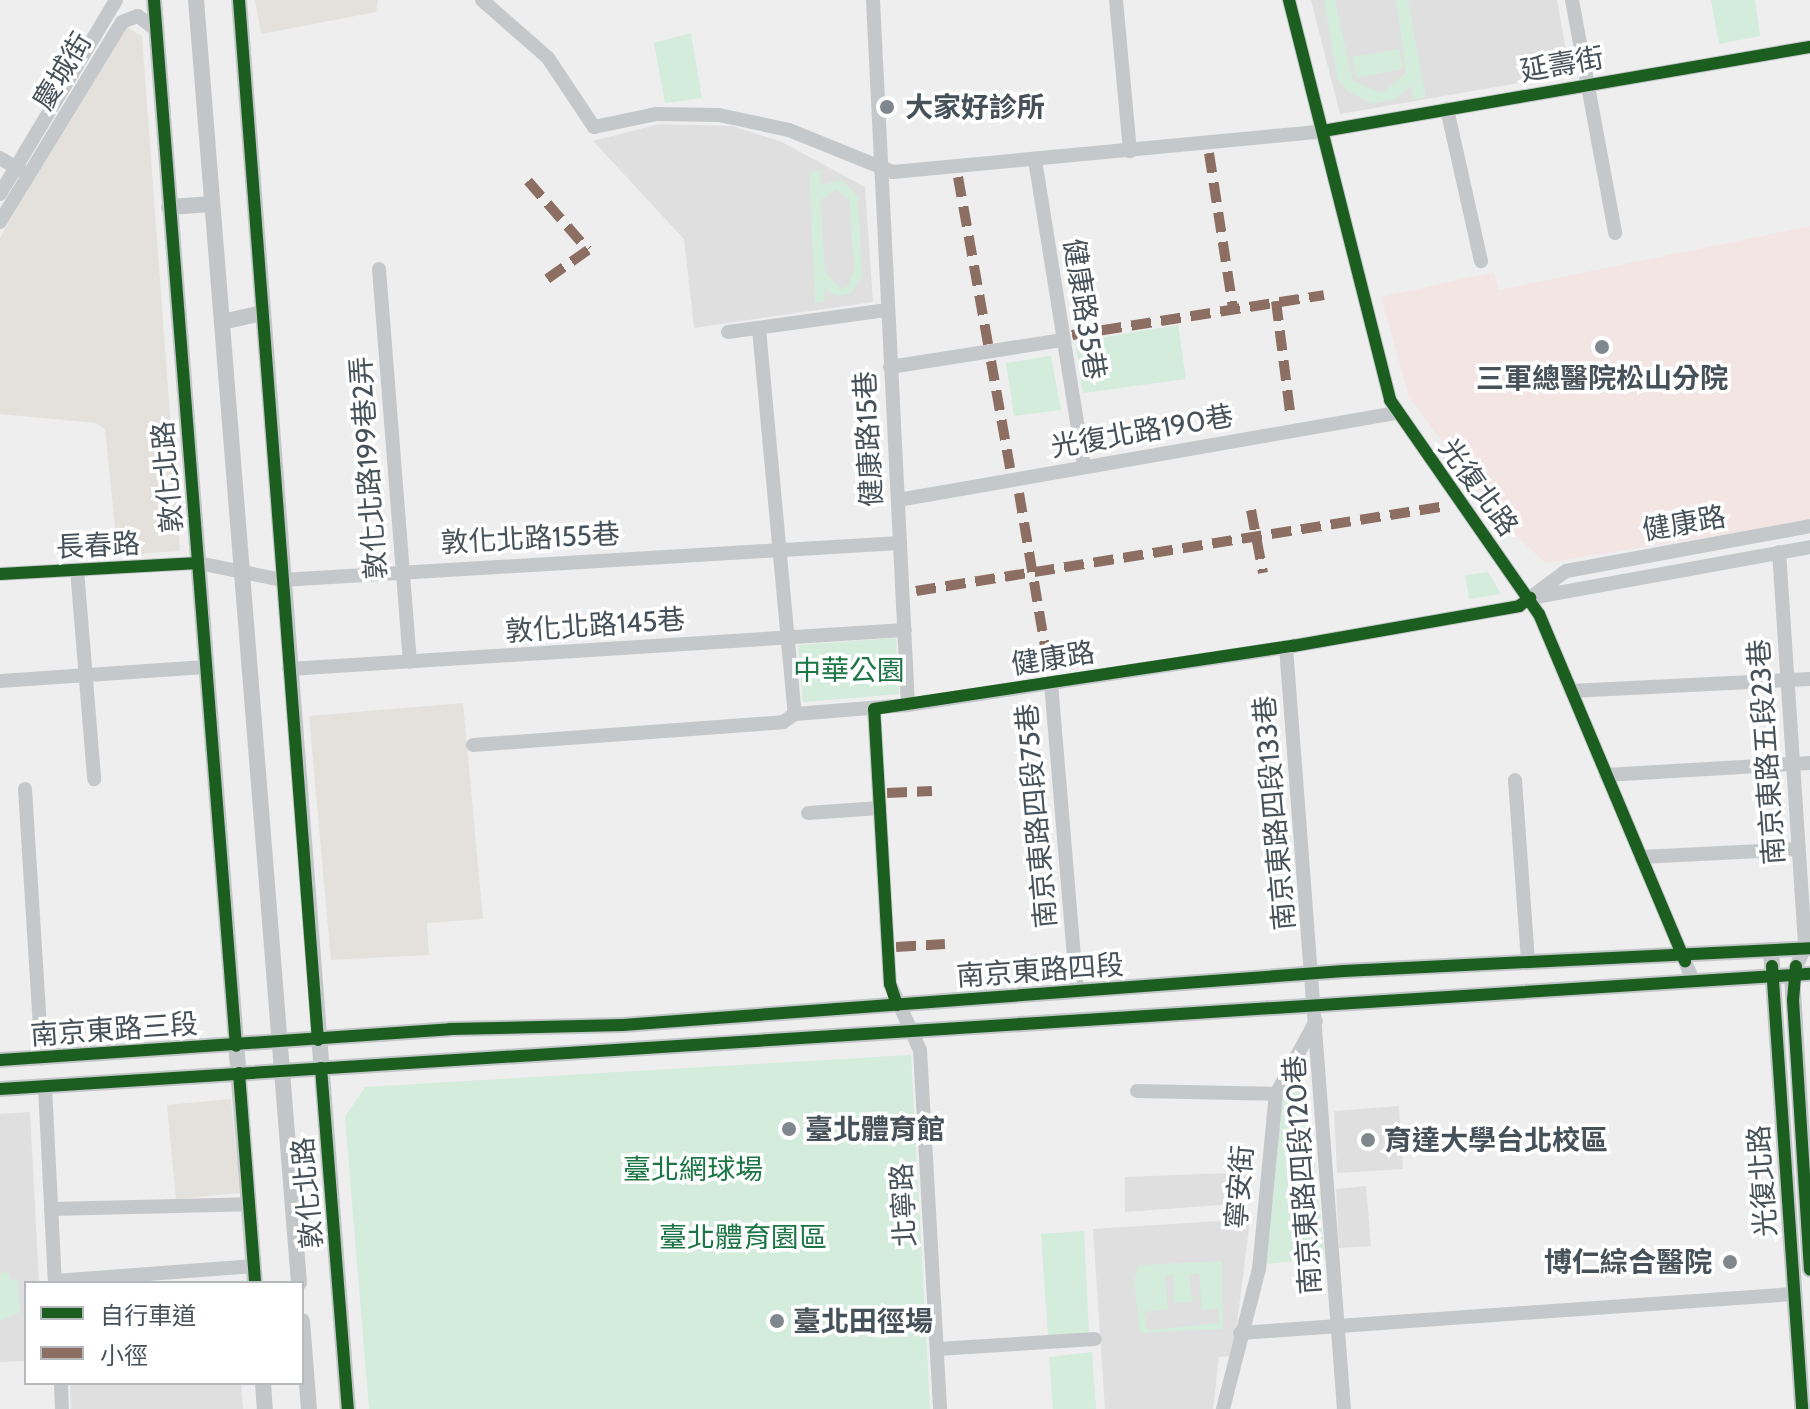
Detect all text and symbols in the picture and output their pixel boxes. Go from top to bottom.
street label: 慶城街 [26,26,98,116]
street label: 延壽街 [1518,40,1606,88]
place label: 大家好診所 [905,90,1045,124]
marker: 大家好診所 [876,96,898,118]
street label: 健康路35巷 [1057,236,1113,382]
marker: 三軍總醫院松山分院 [1591,336,1613,358]
street label: 敦化北路199巷2弄 [343,355,393,581]
place label: 三軍總醫院松山分院 [1476,361,1728,395]
street label: 健康路15巷 [848,370,888,508]
street label: 光復北路190巷 [1048,398,1236,464]
street label: 敦化北路 [145,420,189,534]
street label: 光復北路 [1432,432,1526,542]
street label: 健康路 [1640,499,1728,547]
street label: 敦化北路155巷 [440,517,620,559]
street label: 長春路 [55,526,141,564]
street label: 敦化北路145巷 [504,602,686,648]
street label: 健康路 [1009,635,1097,681]
street label: 南京東路五段23巷 [1741,638,1791,866]
park label: 中華公園 [793,653,905,687]
street label: 南京東路四段133巷 [1247,694,1301,932]
street label: 南京東路四段75巷 [1009,702,1063,930]
street label: 南京東路四段 [955,947,1125,993]
street label: 南京東路三段 [29,1006,199,1052]
street label: 南京東路四段120巷 [1277,1054,1327,1296]
place label: 臺北體育館 [805,1112,945,1146]
marker: 臺北體育館 [780,1120,798,1138]
place label: 育達大學台北校區 [1384,1123,1608,1157]
street label: 光復北路 [1741,1124,1783,1238]
marker: 育達大學台北校區 [1359,1131,1377,1149]
street label: 敦化北路 [285,1136,329,1250]
street label: 寧安街 [1219,1144,1259,1230]
park label: 臺北網球場 [623,1152,763,1186]
street label: 北寧路 [884,1162,922,1248]
park label: 臺北體育園區 [659,1220,827,1254]
place label: 博仁綜合醫院 [1544,1245,1712,1279]
marker: 博仁綜合醫院 [1719,1251,1741,1273]
legend [24,1281,304,1385]
text: 自行車道 [100,1301,196,1330]
place label: 臺北田徑場 [793,1304,933,1338]
marker: 臺北田徑場 [768,1312,786,1330]
text: 小徑 [100,1341,148,1370]

